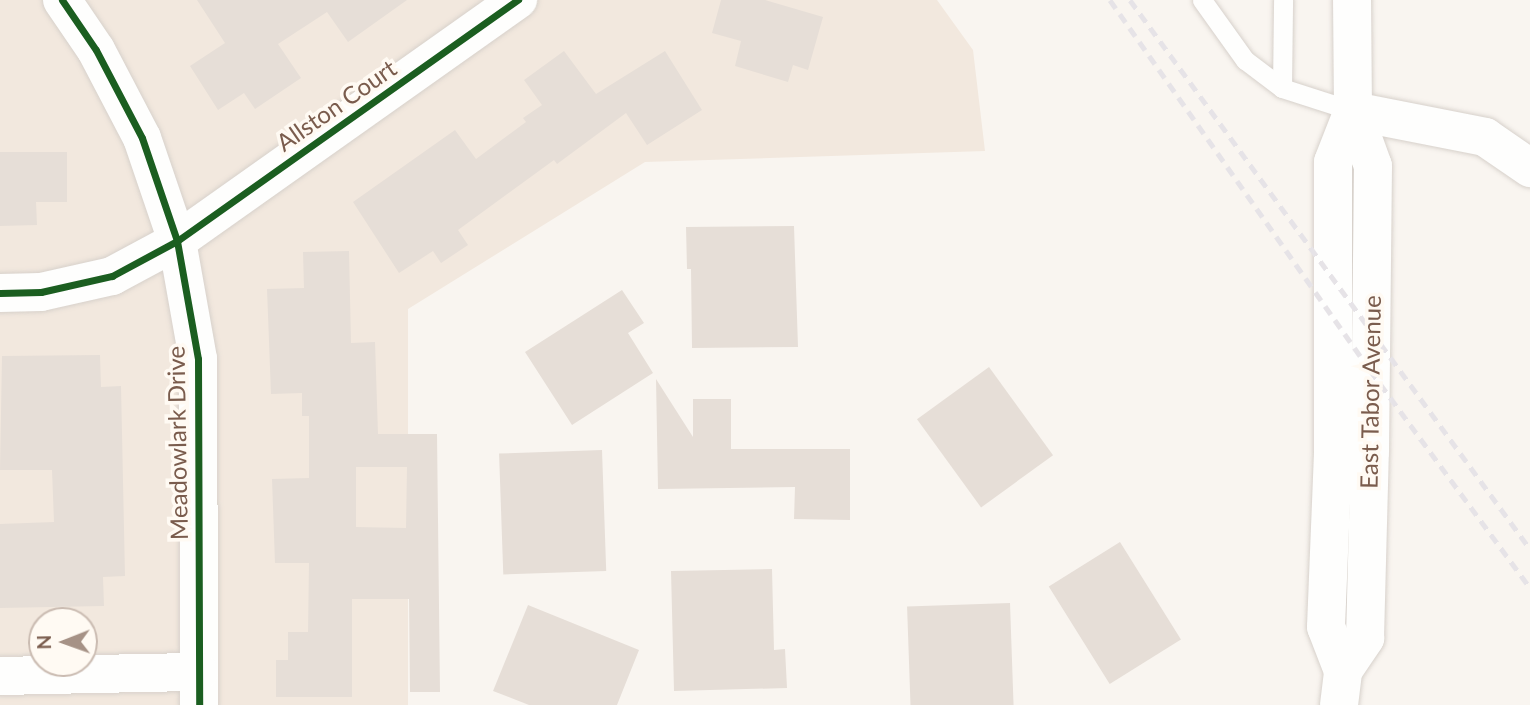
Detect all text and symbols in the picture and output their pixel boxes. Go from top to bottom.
street label: Allston Court [271,53,401,157]
street label: East Tabor Avenue [1354,294,1386,490]
street label: Meadowlark Drive [161,346,193,540]
north arrow [28,607,98,677]
text: N [32,635,55,650]

